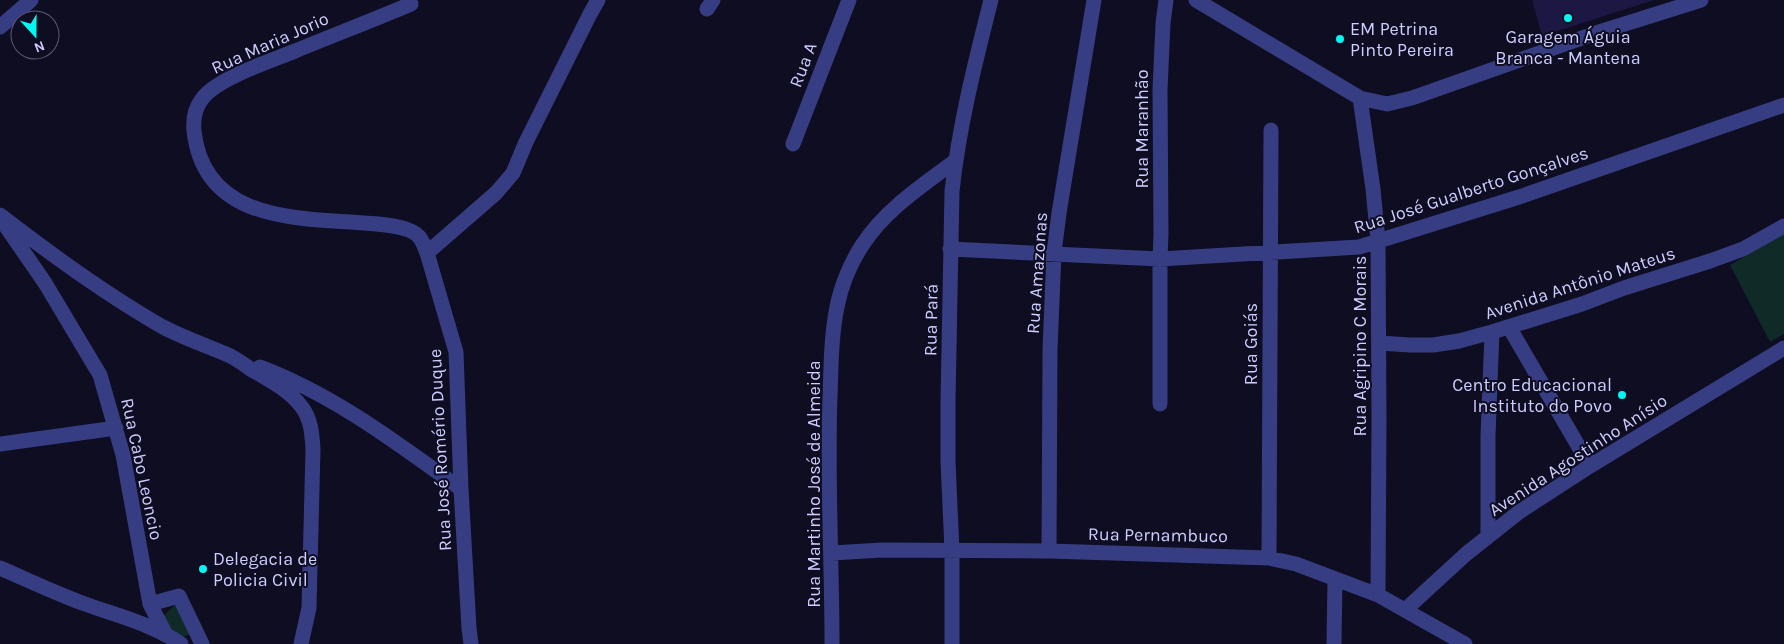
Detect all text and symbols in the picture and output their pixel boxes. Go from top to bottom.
street label: Rua Maria Jorio [208,7,332,79]
north arrow [10,10,60,60]
marker: Garagem Águia Branca - Mantena [1562,12,1574,24]
place label: EM Petrina Pinto Pereira [1350,18,1454,61]
place label: Garagem Águia Branca - Mantena [1495,25,1641,69]
marker: EM Petrina Pinto Pereira [1334,33,1346,45]
text: N [32,37,47,56]
street label: Rua A [784,39,822,91]
street label: Rua Maranhão [1131,69,1153,189]
street label: Rua José Gualberto Gonçalves [1351,142,1591,238]
street label: Rua Amazonas [1022,211,1052,335]
street label: Avenida Antônio Mateus [1482,242,1678,324]
street label: Rua Agripino C Morais [1349,256,1371,436]
street label: Rua Pará [919,284,943,356]
street label: Rua Goiás [1240,303,1262,385]
street label: Rua José Romério Duque [424,348,456,552]
street label: Rua Martinho José de Almeida [803,360,825,608]
place label: Centro Educacional Instituto do Povo [1452,374,1612,417]
street label: Avenida Agostinho Anísio [1485,389,1671,521]
marker: Centro Educacional Instituto do Povo [1616,389,1628,401]
street label: Rua Cabo Leoncio [116,396,168,542]
street label: Rua Pernambuco [1088,523,1228,547]
place label: Delegacia de Policia Civil [213,548,317,591]
marker: Delegacia de Policia Civil [197,563,209,575]

